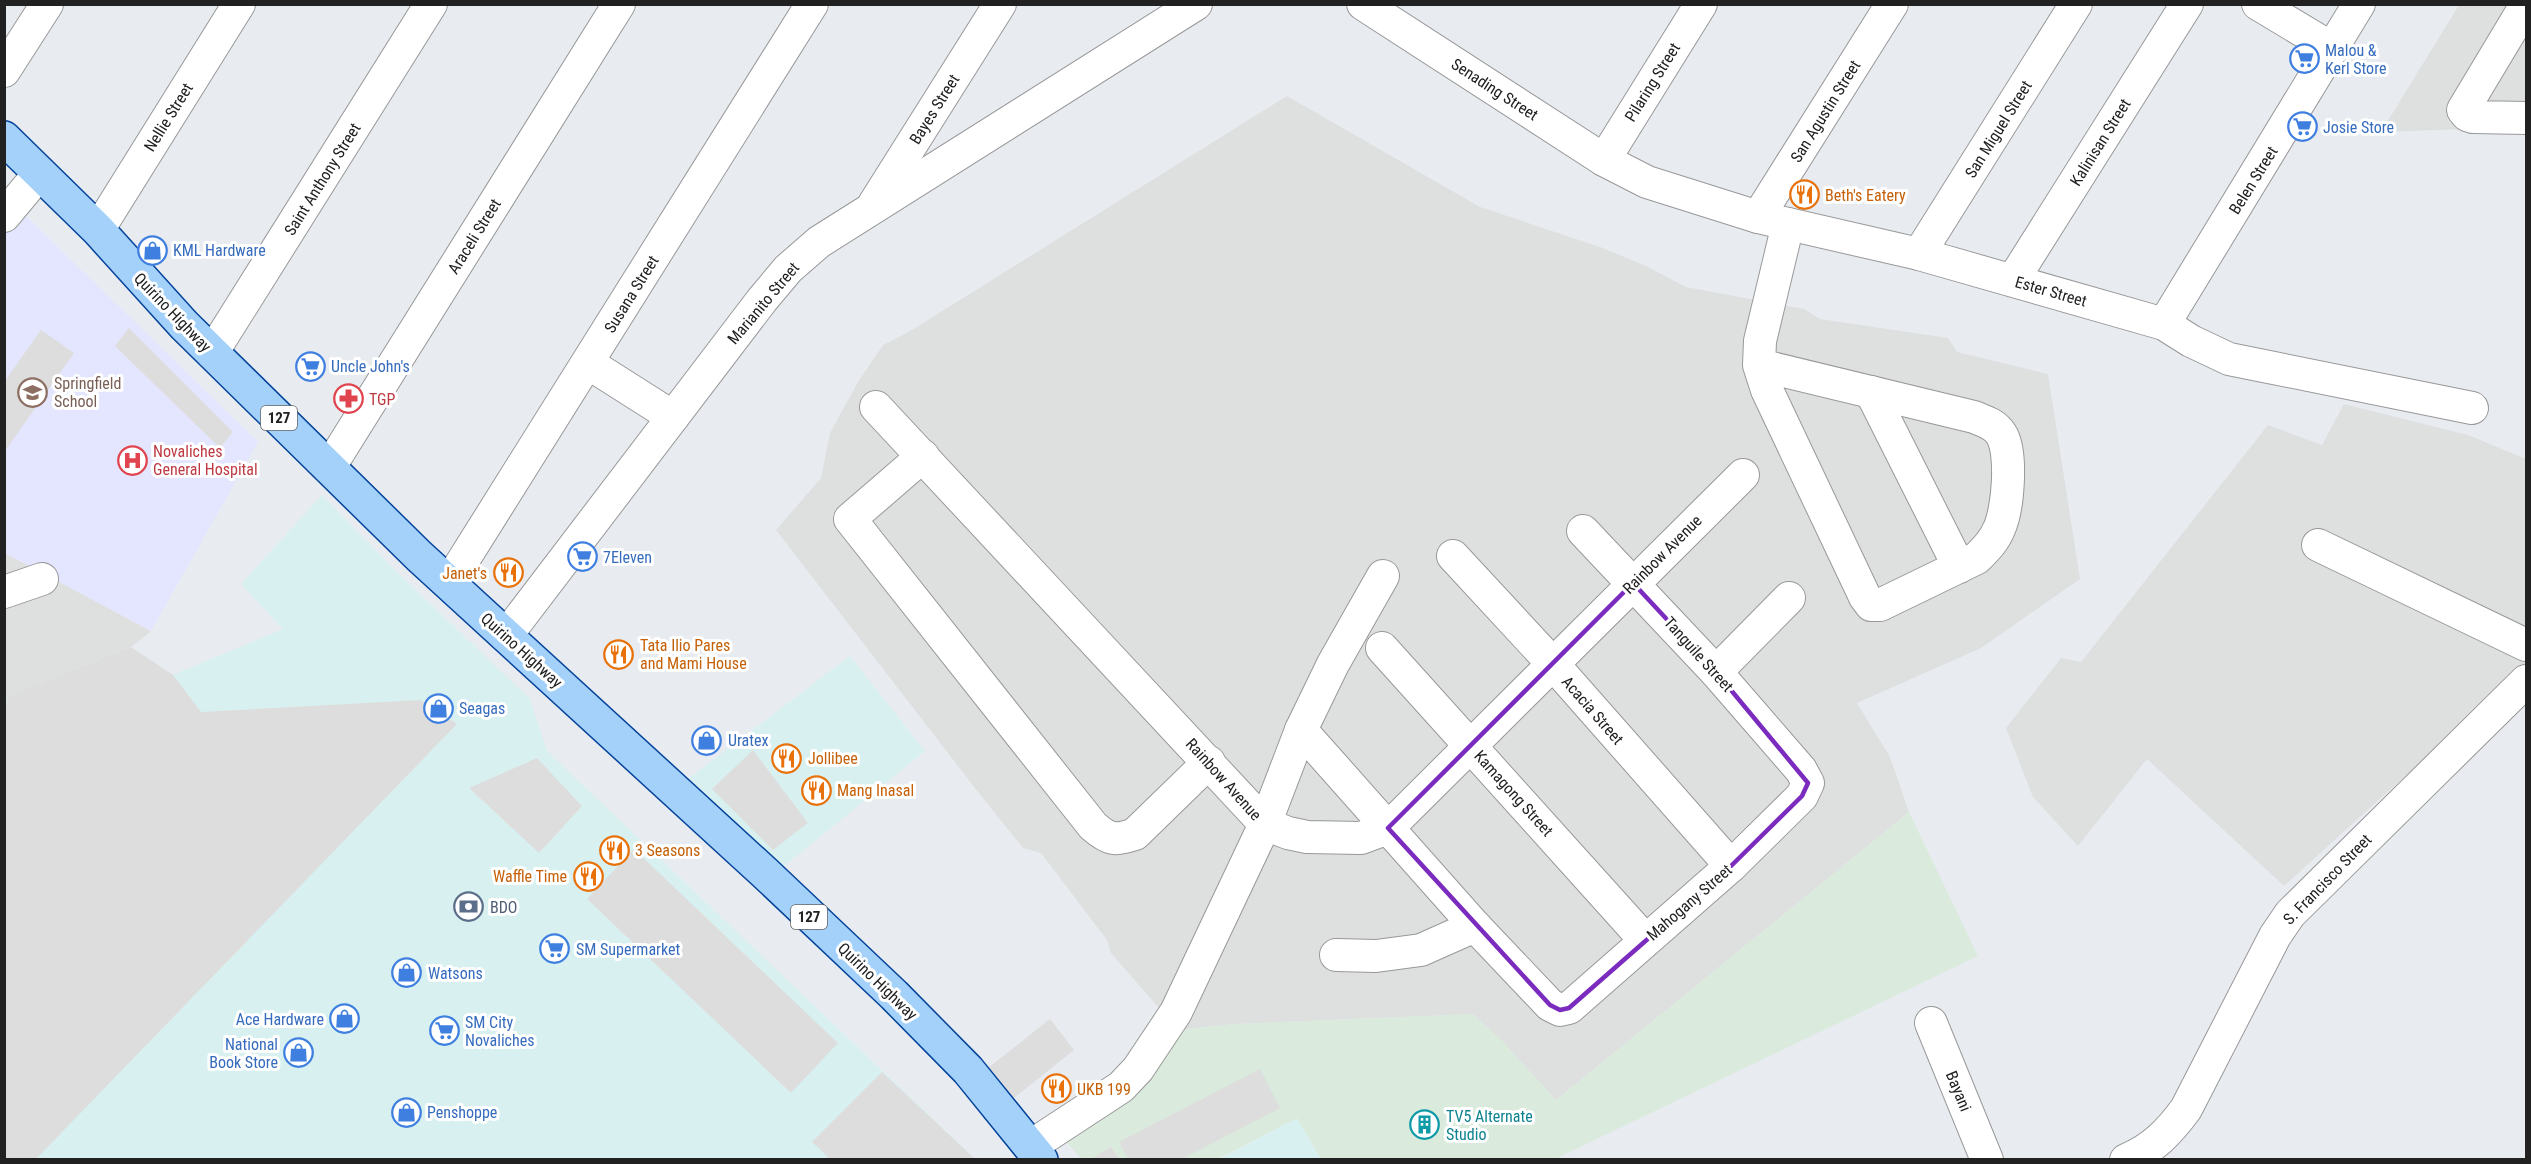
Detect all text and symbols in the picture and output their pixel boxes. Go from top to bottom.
street label: Pilaring Street [1621,39,1684,125]
place label: Malou & Kerl Store [2325,41,2386,78]
supermarket icon: Malou & Kerl Store [2288,43,2320,75]
street label: Senading Street [1448,54,1542,125]
street label: San Agustin Street [1786,56,1865,166]
street label: Bayes Street [905,71,963,148]
street label: San Miguel Street [1961,77,2036,181]
street label: Nellie Street [140,79,197,155]
street label: Kalinisan Street [2066,95,2135,189]
supermarket icon: Josie Store [2286,111,2318,143]
place label: Josie Store [2323,118,2394,137]
street label: Saint Anthony Street [280,119,365,239]
street label: Belen Street [2225,143,2282,218]
restaurant icon: Beth's Eatery [1788,179,1820,211]
place label: Beth's Eatery [1825,186,1906,205]
street label: Araceli Street [444,195,505,277]
shop icon: KML Hardware [136,234,168,266]
place label: KML Hardware [173,241,266,260]
street label: Susana Street [600,252,663,336]
street label: Marianito Street [724,258,803,348]
street label: Quirino Highway [130,269,215,356]
street label: Ester Street [2013,272,2089,311]
supermarket icon: Uncle John's [294,350,326,382]
place label: Uncle John's [331,357,410,376]
place label: Springfield School [54,374,121,411]
school or university icon: Springfield School [17,376,49,408]
pharmacy icon: TGP [332,383,364,415]
place label: TGP [369,390,396,409]
road number: 127 [261,406,297,430]
place label: Novaliches General Hospital [153,442,258,479]
hospital icon: Novaliches General Hospital [116,444,148,476]
street label: Rainbow Avenue [1619,511,1706,598]
supermarket icon: 7Eleven [566,541,598,573]
place label: 7Eleven [603,548,652,567]
restaurant icon: Janet's [492,557,524,589]
place label: Janet's [442,564,487,583]
street label: Quirino Highway [477,609,566,692]
street label: Tanguile Street [1660,613,1737,696]
place label: Tata Ilio Pares and Mami House [640,636,747,673]
restaurant icon: Tata Ilio Pares and Mami House [603,638,635,670]
street label: Acacia Street [1558,672,1628,749]
shop icon: Seagas [422,692,454,724]
place label: Seagas [459,699,505,718]
shop icon: Uratex [691,724,723,756]
place label: Uratex [728,731,768,750]
street label: Rainbow Avenue [1182,734,1265,824]
restaurant icon: Jollibee [771,742,803,774]
street label: Kamagong Street [1470,747,1557,840]
place label: Jollibee [808,749,858,768]
restaurant icon: Mang Inasal [800,774,832,806]
place label: Mang Inasal [837,781,914,800]
street label: S. Francisco Street [2279,830,2376,929]
restaurant icon: 3 Seasons [598,834,630,866]
place label: 3 Seasons [635,841,700,860]
restaurant icon: Waffle Time [572,860,604,892]
street label: Mahogany Street [1643,860,1736,945]
place label: Waffle Time [493,867,567,886]
bank icon: BDO [453,891,485,923]
place label: BDO [490,898,517,917]
road number: 127 [791,905,827,929]
supermarket icon: SM Supermarket [539,933,571,965]
street label: Quirino Highway [834,939,921,1024]
place label: SM Supermarket [576,940,680,959]
shop icon: Watsons [391,957,423,989]
place label: Watsons [428,964,483,983]
shop icon: Ace Hardware [329,1003,361,1035]
place label: Ace Hardware [236,1010,324,1029]
place label: SM City Novaliches [465,1013,534,1050]
supermarket icon: SM City Novaliches [428,1015,460,1047]
place label: National Book Store [209,1035,278,1072]
shop icon: National Book Store [283,1037,315,1069]
street label: Bayani [1942,1068,1975,1114]
restaurant icon: UKB 199 [1040,1073,1072,1105]
place label: UKB 199 [1077,1080,1131,1099]
shop icon: Penshoppe [390,1096,422,1128]
place label: Penshoppe [427,1103,497,1122]
place label: TV5 Alternate Studio [1446,1107,1533,1144]
building icon: TV5 Alternate Studio [1409,1109,1441,1141]

